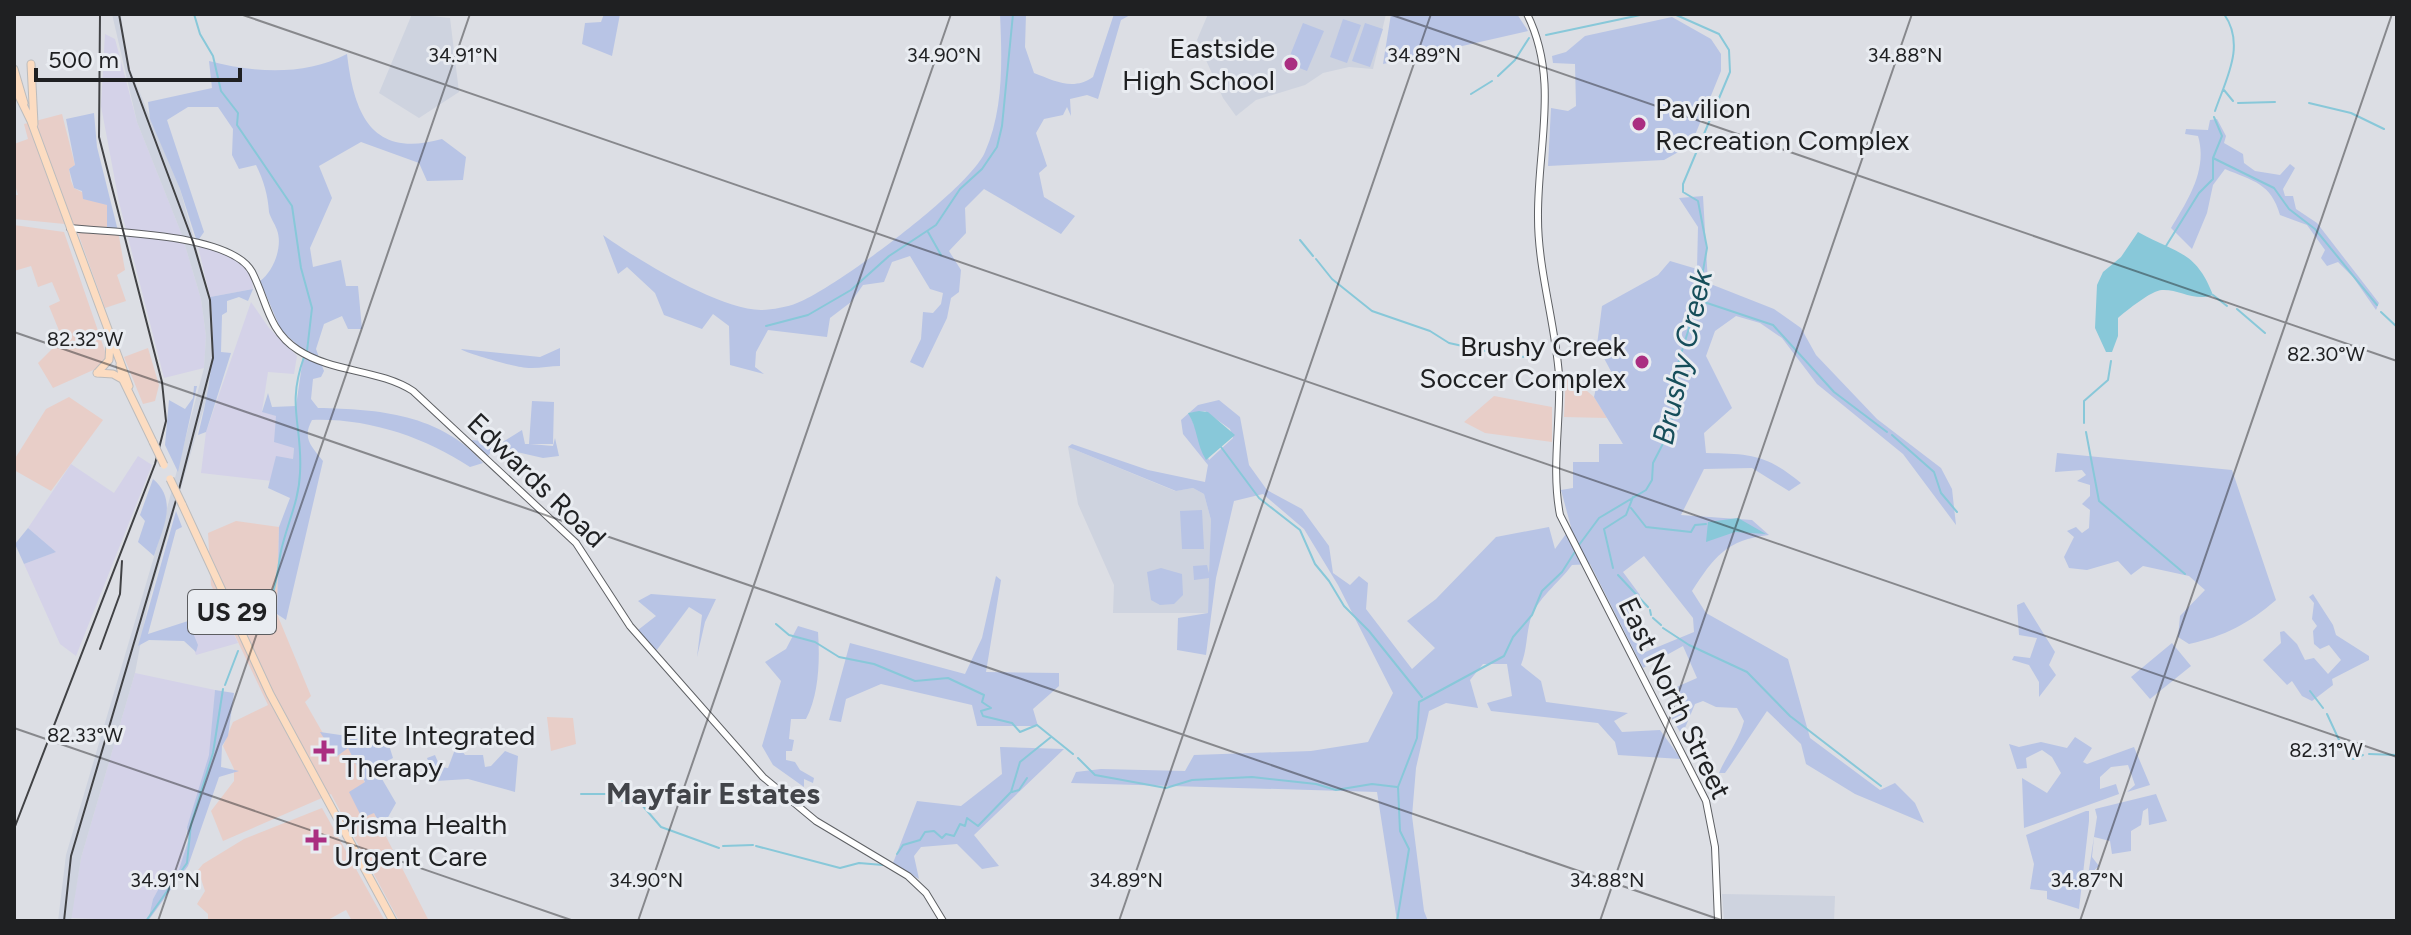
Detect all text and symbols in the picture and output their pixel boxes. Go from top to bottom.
place label: Eastside High School [1122,31,1275,97]
scale bar [36,32,240,82]
text: 34.91°N [428,43,498,67]
text: 34.90°N [907,43,981,67]
text: 34.89°N [1387,43,1461,67]
text: 34.88°N [1868,43,1942,67]
text: 500 m [48,45,119,74]
marker: Eastside High School [1282,55,1300,73]
place label: Pavilion Recreation Complex [1655,91,1910,157]
marker: Pavilion Recreation Complex [1630,115,1648,133]
water label: Brushy Creek [1644,265,1720,448]
text: 82.32°W [47,327,123,351]
place label: Brushy Creek Soccer Complex [1419,329,1627,395]
text: 82.30°W [2287,342,2365,366]
marker: Brushy Creek Soccer Complex [1633,353,1651,371]
street label: Edwards Road [461,406,613,554]
road number: US 29 [188,590,276,634]
street label: East North Street [1611,592,1739,804]
place label: Elite Integrated Therapy [342,718,535,784]
text: 82.33°W [47,723,123,747]
text: 82.31°W [2289,738,2363,762]
marker: Elite Integrated Therapy [313,740,335,762]
district label: Mayfair Estates [606,775,820,812]
place label: Prisma Health Urgent Care [334,807,507,873]
marker: Prisma Health Urgent Care [305,829,327,851]
text: 34.91°N [130,868,200,892]
text: 34.90°N [609,868,683,892]
text: 34.89°N [1089,868,1163,892]
text: 34.88°N [1570,868,1644,892]
text: 34.87°N [2050,868,2124,892]

